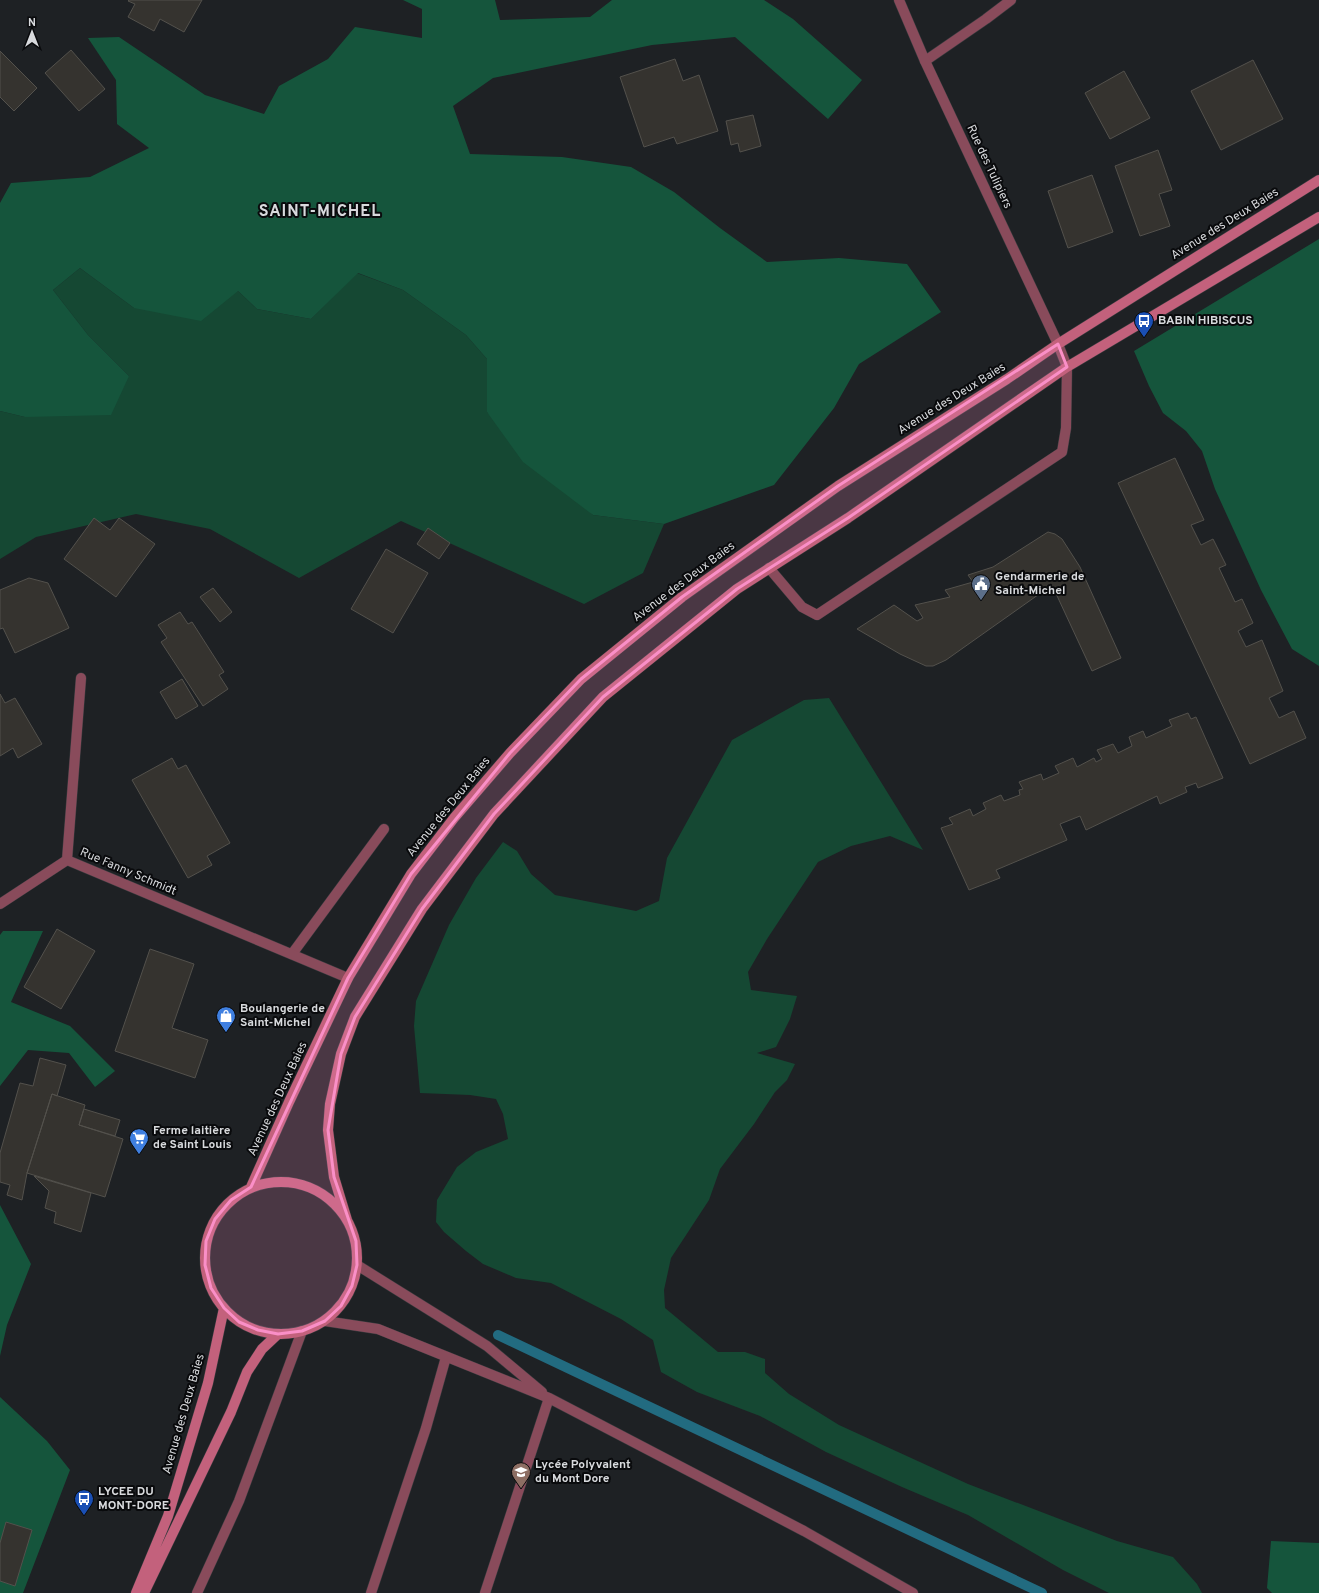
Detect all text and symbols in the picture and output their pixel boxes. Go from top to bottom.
north arrow [12,12,52,52]
text: N [28,16,36,30]
street label: Rue des Tulipiers [963,122,1015,212]
street label: Avenue des Deux Baies [1168,184,1282,264]
district label: SAINT-MICHEL [259,202,381,222]
bus stop icon: BABIN HIBISCUS [1133,310,1155,338]
place label: BABIN HIBISCUS [1158,313,1253,329]
street label: Avenue des Deux Baies [895,359,1009,439]
street label: Avenue des Deux Baies [630,538,738,626]
place label: Gendarmerie de Saint-Michel [995,569,1085,599]
public building icon: Gendarmerie de Saint-Michel [970,573,992,601]
street label: Avenue des Deux Baies [404,754,494,860]
street label: Rue Fanny Schmidt [77,844,179,900]
place label: Boulangerie de Saint-Michel [240,1001,325,1031]
shop icon: Boulangerie de Saint-Michel [215,1005,237,1033]
street label: Avenue des Deux Baies [245,1039,311,1159]
place label: Ferme laitière de Saint Louis [153,1123,232,1153]
supermarket icon: Ferme laitière de Saint Louis [128,1127,150,1155]
street label: Avenue des Deux Baies [159,1352,209,1476]
place label: Lycée Polyvalent du Mont Dore [535,1457,631,1487]
school or university icon: Lycée Polyvalent du Mont Dore [510,1461,532,1489]
place label: LYCEE DU MONT-DORE [98,1484,169,1514]
bus stop icon: LYCEE DU MONT-DORE [73,1488,95,1516]

